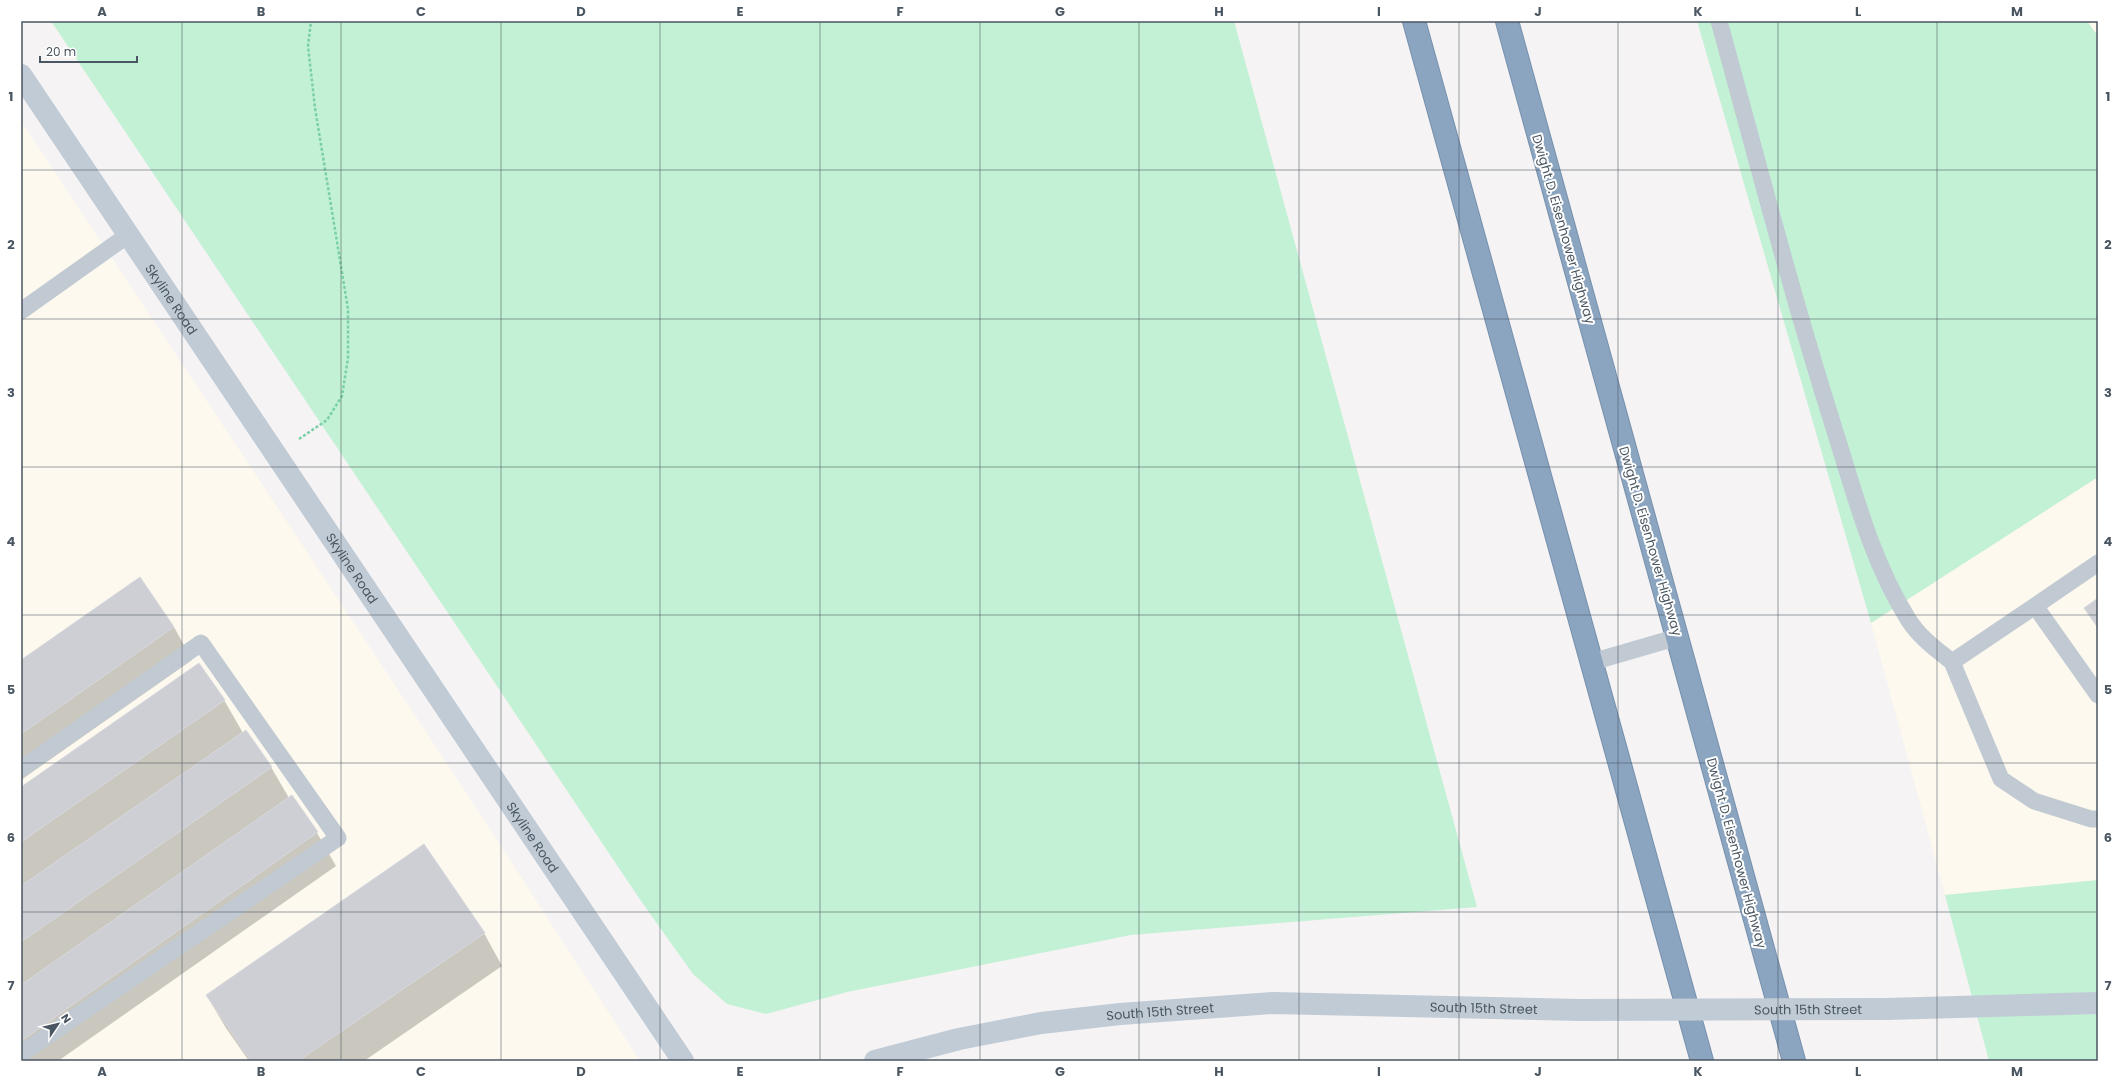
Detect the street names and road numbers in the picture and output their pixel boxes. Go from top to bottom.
street label: Dwight D. Eisenhower Highway [1527,132,1600,327]
street label: Skyline Road [140,260,202,339]
street label: Dwight D. Eisenhower Highway [1614,444,1687,639]
street label: Skyline Road [321,529,382,608]
street label: Dwight D. Eisenhower Highway [1702,756,1771,951]
street label: Skyline Road [502,798,563,877]
street label: South 15th Street [1105,998,1215,1025]
street label: South 15th Street [1430,998,1538,1019]
street label: South 15th Street [1754,1000,1862,1019]

